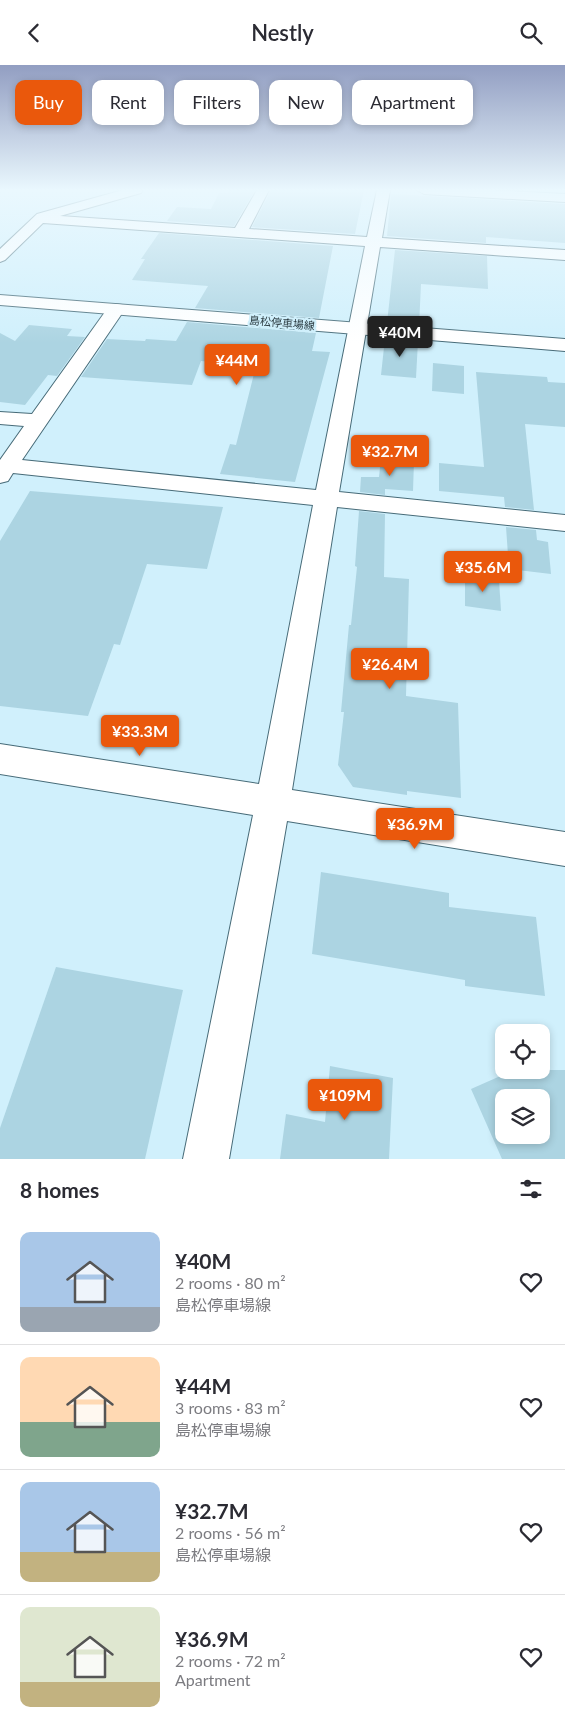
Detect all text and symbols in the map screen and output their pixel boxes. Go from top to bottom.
icon: back [20,19,48,47]
text: Nestly [251,19,314,46]
icon: search [517,19,545,47]
chip: Buy [15,80,82,125]
chip: Rent [92,80,164,125]
chip: Filters [174,80,259,125]
chip: New [269,80,342,125]
chip: Apartment [352,80,473,125]
street label: 島松停車場線 [249,313,315,332]
pin: ¥40M [370,315,430,358]
text: ¥40M [379,322,421,341]
pin: ¥44M [207,343,267,386]
text: ¥44M [216,350,258,369]
pin: ¥32.7M [349,435,431,477]
text: ¥32.7M [362,441,418,460]
pin: ¥35.6M [442,551,524,593]
text: ¥35.6M [455,557,511,576]
pin: ¥26.4M [349,647,431,690]
text: ¥26.4M [362,654,418,673]
pin: ¥33.3M [99,715,181,757]
text: ¥33.3M [112,721,168,740]
pin: ¥36.9M [374,807,456,850]
text: ¥36.9M [387,814,443,833]
map controls [495,1024,550,1144]
button: locate [495,1024,550,1079]
pin: ¥109M [310,1079,380,1121]
text: ¥109M [319,1085,371,1104]
button: layers [495,1089,550,1144]
icon: filters [517,1175,545,1203]
text: 8 homes [20,1177,99,1202]
text: ¥40M [175,1248,231,1273]
icon: home [60,1252,120,1312]
icon: heart [517,1268,545,1296]
text: 2 rooms · 80 m² [175,1273,286,1292]
text: 島松停車場線 [175,1295,271,1314]
text: ¥44M [175,1373,231,1398]
icon: home [60,1377,120,1437]
icon: heart [517,1393,545,1421]
text: 3 rooms · 83 m² [175,1398,286,1417]
text: 島松停車場線 [175,1420,271,1439]
text: ¥32.7M [175,1498,249,1523]
icon: home [60,1502,120,1562]
icon: heart [517,1518,545,1546]
text: 2 rooms · 56 m² [175,1523,286,1542]
text: 島松停車場線 [175,1545,271,1564]
text: ¥36.9M [175,1626,249,1651]
icon: home [60,1627,120,1687]
icon: heart [517,1643,545,1671]
text: 2 rooms · 72 m² [175,1651,286,1670]
text: Apartment [175,1670,250,1689]

